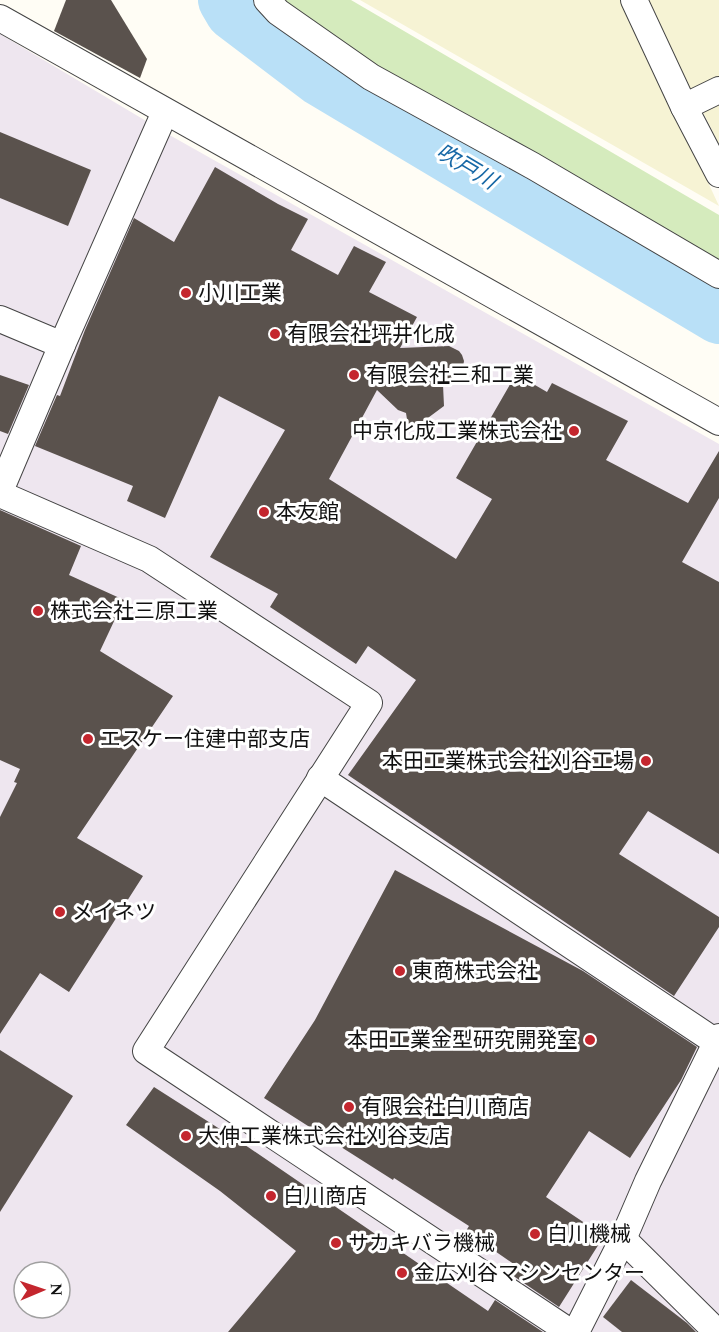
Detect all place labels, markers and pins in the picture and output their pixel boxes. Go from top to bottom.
place label: 小川工業 [198,278,282,310]
marker: 小川工業 [179,286,193,300]
place label: 有限会社坪井化成 [287,319,455,351]
marker: 有限会社坪井化成 [268,327,282,341]
place label: 有限会社三和工業 [366,360,534,392]
marker: 有限会社三和工業 [347,368,361,382]
place label: 中京化成工業株式会社 [352,416,562,448]
marker: 中京化成工業株式会社 [567,424,581,438]
place label: 本友館 [276,497,339,529]
marker: 本友館 [257,505,271,519]
place label: 株式会社三原工業 [50,596,218,628]
marker: 株式会社三原工業 [31,604,45,618]
place label: エスケー住建中部支店 [100,724,310,756]
marker: エスケー住建中部支店 [81,732,95,746]
place label: 本田工業株式会社刈谷工場 [382,746,634,778]
marker: 本田工業株式会社刈谷工場 [639,754,653,768]
place label: メイネツ [72,897,156,929]
marker: メイネツ [53,905,67,919]
place label: 東商株式会社 [412,956,538,988]
marker: 東商株式会社 [393,964,407,978]
place label: 本田工業金型研究開発室 [347,1025,578,1057]
marker: 本田工業金型研究開発室 [583,1033,597,1047]
place label: 有限会社白川商店 [361,1092,529,1124]
marker: 有限会社白川商店 [342,1100,356,1114]
place label: 大伸工業株式会社刈谷支店 [198,1121,450,1153]
marker: 大伸工業株式会社刈谷支店 [179,1129,193,1143]
place label: 白川商店 [283,1181,367,1213]
marker: 白川商店 [264,1189,278,1203]
place label: 白川機械 [547,1219,631,1251]
marker: 白川機械 [528,1227,542,1241]
place label: サカキバラ機械 [348,1228,495,1260]
marker: サカキバラ機械 [329,1236,343,1250]
place label: 金広刈谷マシンセンター [414,1258,645,1290]
marker: 金広刈谷マシンセンター [395,1266,409,1280]

